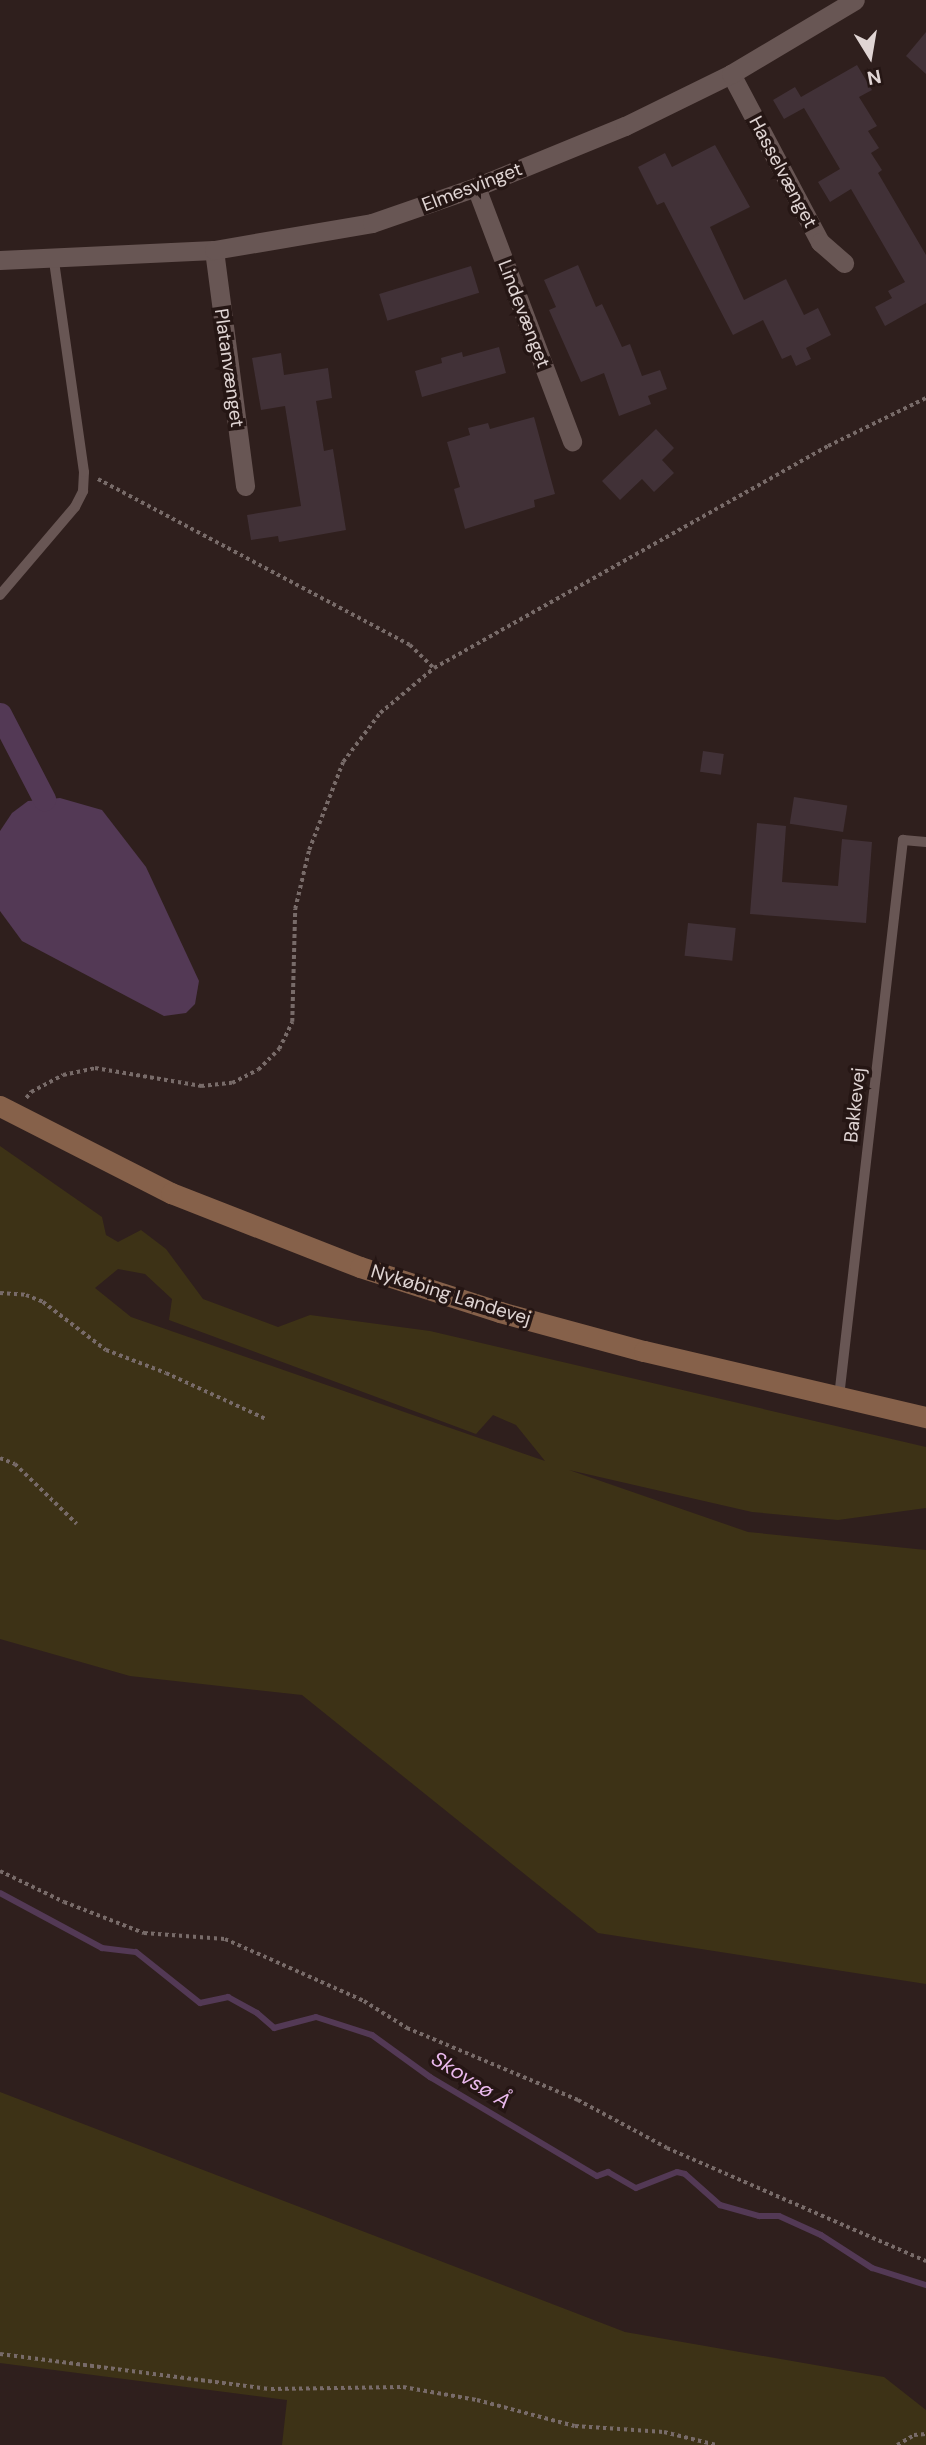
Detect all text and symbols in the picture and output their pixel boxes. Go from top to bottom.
north arrow [835,21,905,91]
text: N [865,64,883,91]
street label: Hasselvænget [744,112,822,232]
street label: Elmesvinget [419,157,525,217]
street label: Lindevænget [493,257,555,371]
street label: Platanvænget [209,307,249,429]
street label: Bakkevej [840,1066,870,1144]
street label: Nykøbing Landevej [368,1260,534,1330]
water label: Skovsø Å [427,2046,515,2114]

